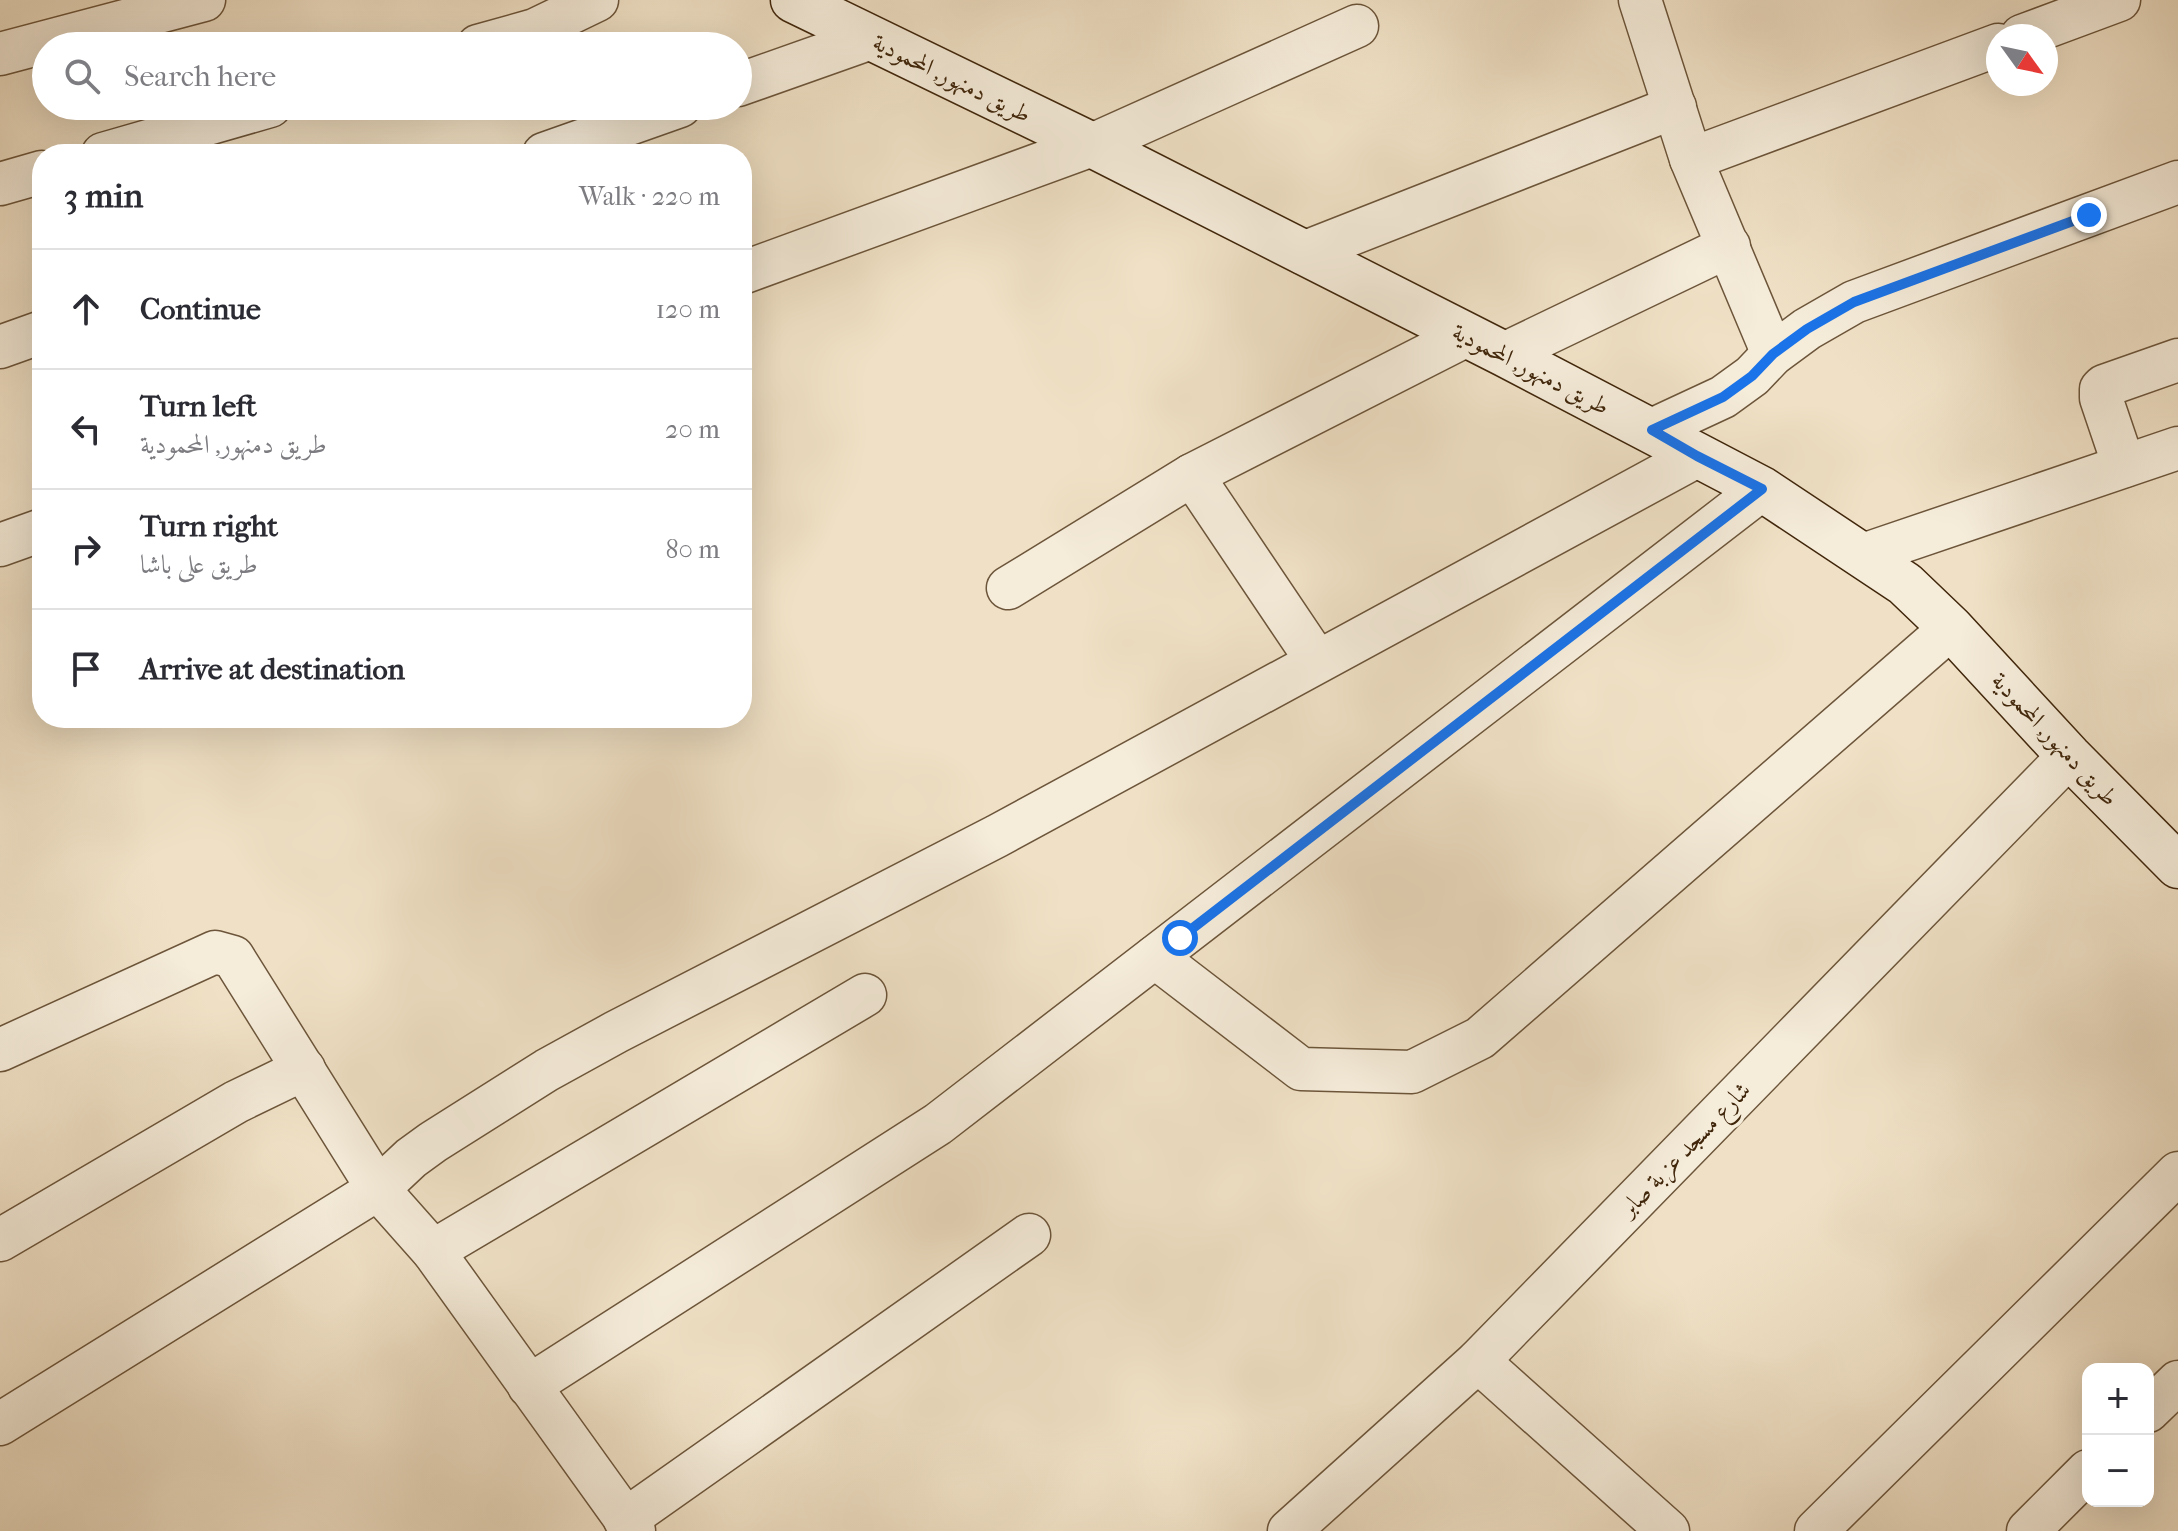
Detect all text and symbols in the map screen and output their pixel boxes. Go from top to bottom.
north arrow [1986,24,2058,96]
street label: طريق دمنهور, المحمودية [868,28,1036,129]
search box [32,32,752,120]
icon: search [60,54,104,98]
text: Search here [124,59,276,94]
text: 3 min [64,176,143,216]
text: Walk · 220 m [579,181,720,212]
route end [2071,197,2107,233]
icon: ahead [64,287,108,331]
text: Continue [140,292,261,327]
text: 120 m [656,294,720,325]
street label: طريق دمنهور, المحمودية [1447,317,1614,421]
text: Turn left [140,389,257,424]
icon: left [64,407,108,451]
text: 20 m [665,414,720,445]
text: طريق دمنهور, المحمودية [140,429,327,460]
text: Turn right [140,509,278,544]
icon: right [64,527,108,571]
text: 80 m [665,534,720,565]
text: طريق على باشا [140,549,258,580]
icon: arrive [64,647,108,691]
text: Arrive at destination [140,652,405,687]
street label: طريق دمنهور, المحمودية [1985,666,2124,812]
route start [1162,920,1198,956]
street label: شارع مسجد عزبة صابر [1612,1076,1761,1228]
map controls [2082,1363,2154,1507]
button: + [2082,1363,2154,1435]
button: − [2082,1435,2154,1507]

